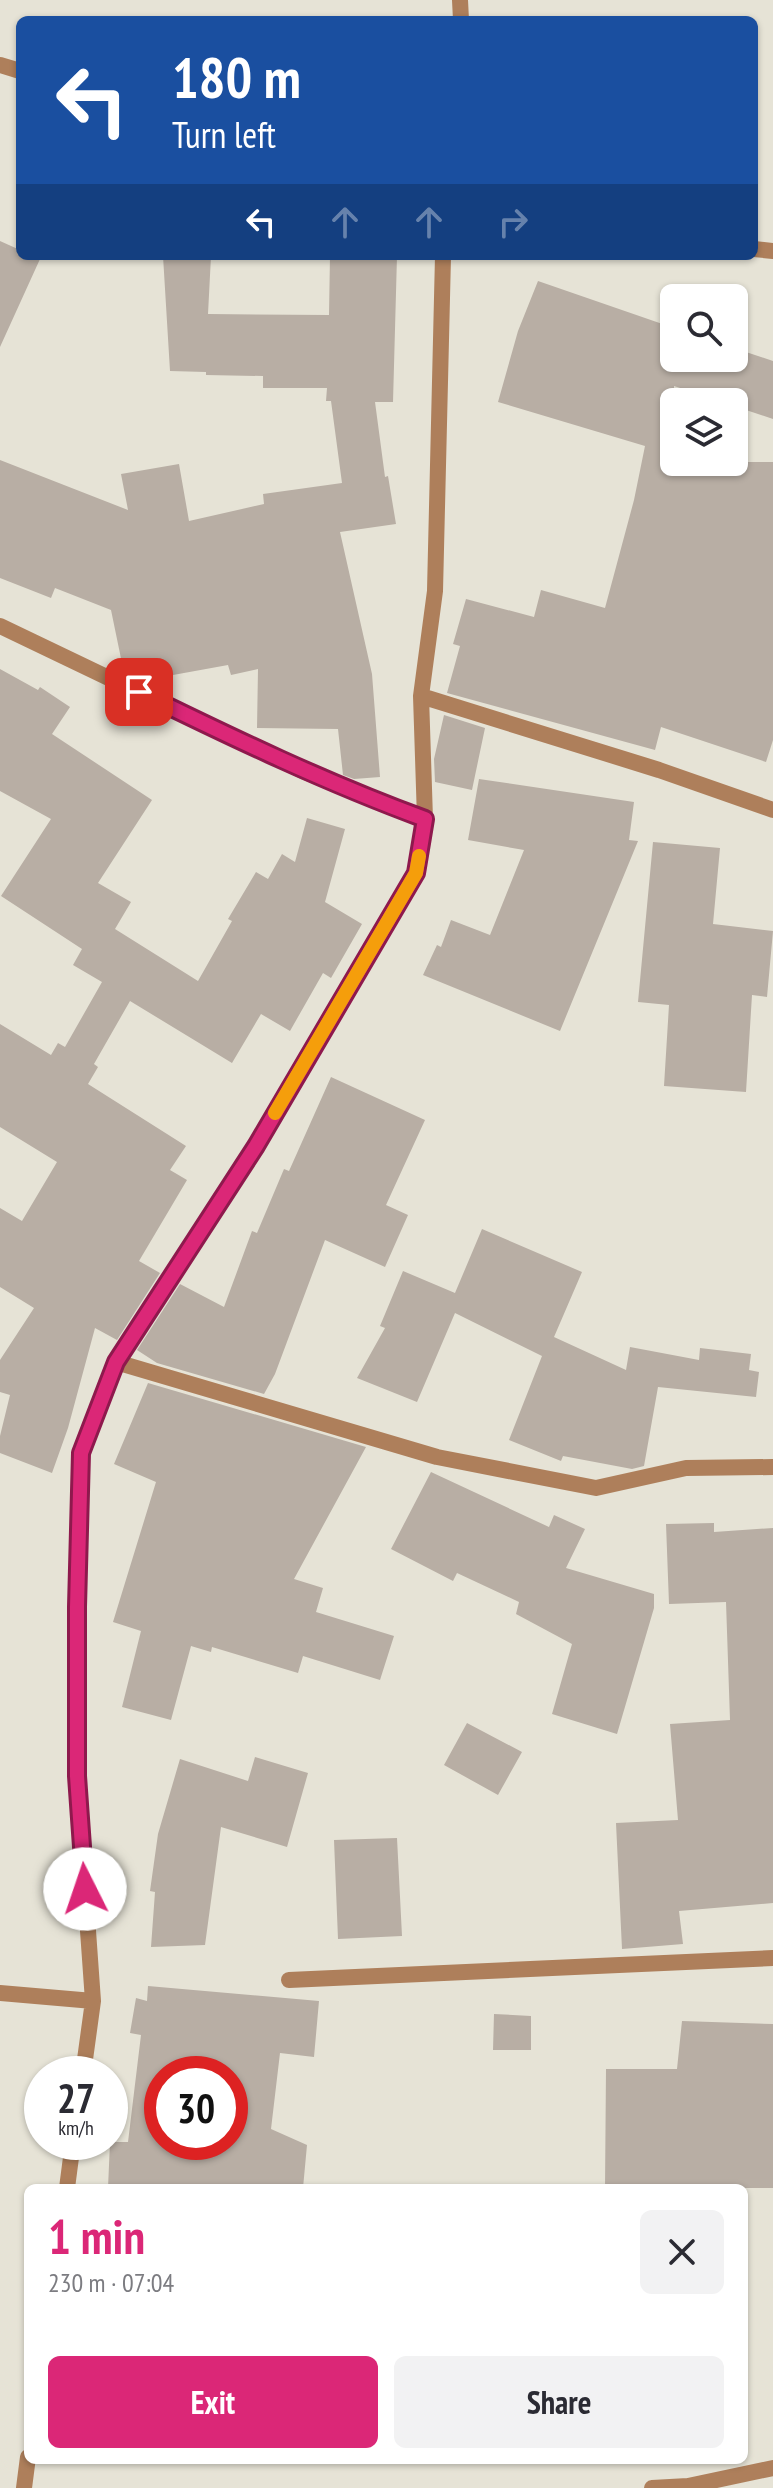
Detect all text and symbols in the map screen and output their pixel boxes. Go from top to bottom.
text: 180 m [172,41,301,113]
icon: left [40,48,144,152]
text: Turn left [172,111,276,158]
icon: left [239,200,283,244]
icon: ahead [323,200,367,244]
icon: ahead [407,200,451,244]
icon: right [491,200,535,244]
map controls [660,284,748,476]
button: search [660,284,748,372]
button: layers [660,388,748,476]
pin [105,658,173,726]
icon: arrive [117,670,161,714]
position arrow [43,1847,127,1931]
speed limit sign: 30 [144,2056,248,2160]
text: 27 [57,2072,95,2124]
text: km/h [58,2115,94,2141]
text: 1 min [48,2205,145,2267]
button: close [640,2210,724,2294]
text: 230 m · 07:04 [48,2266,174,2299]
button: Exit [48,2356,378,2448]
button: Share [394,2356,724,2448]

